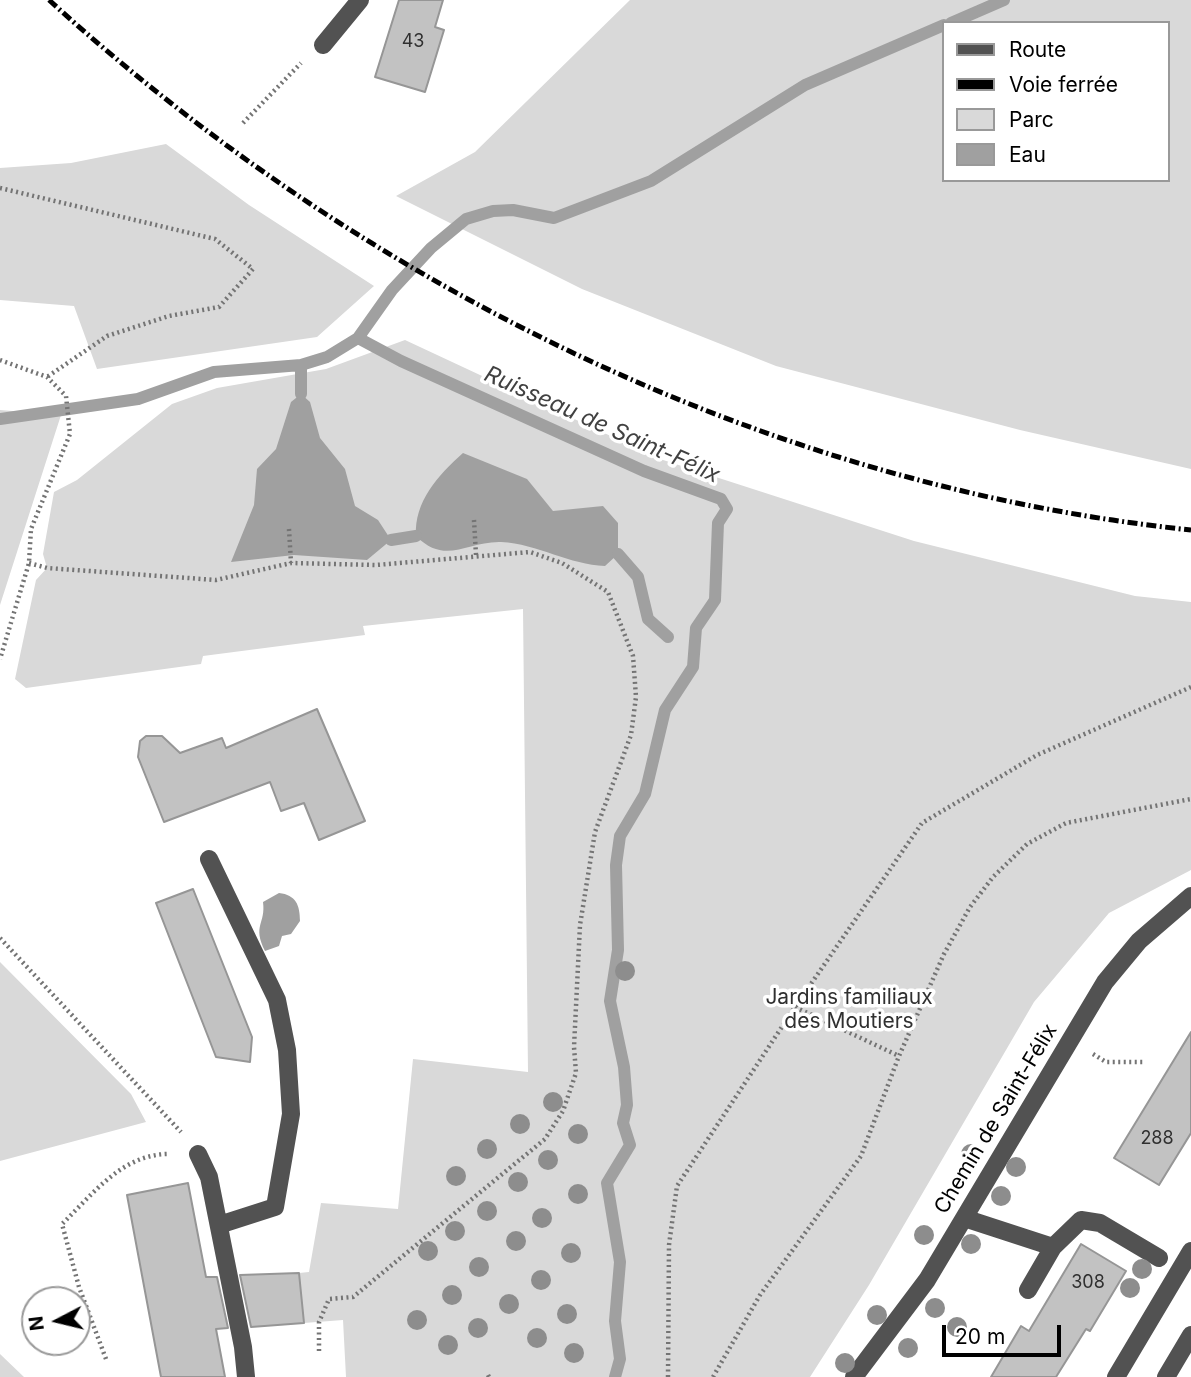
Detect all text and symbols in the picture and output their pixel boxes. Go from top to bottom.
legend [942,21,1170,182]
house number: 43 [402,31,424,53]
text: Route [1009,37,1066,62]
text: Voie ferrée [1009,72,1118,97]
text: Parc [1009,107,1054,132]
text: Eau [1009,142,1046,167]
water label: Ruisseau de Saint-Félix [480,361,724,489]
park label: Jardins familiaux des Moutiers [765,985,933,1035]
street label: Chemin de Saint-Félix [929,1019,1063,1219]
house number: 288 [1140,1128,1174,1150]
house number: 308 [1071,1272,1105,1294]
north arrow [21,1286,91,1356]
scale bar [946,1310,1065,1354]
text: N [24,1315,49,1332]
text: 20 m [955,1324,1005,1349]

